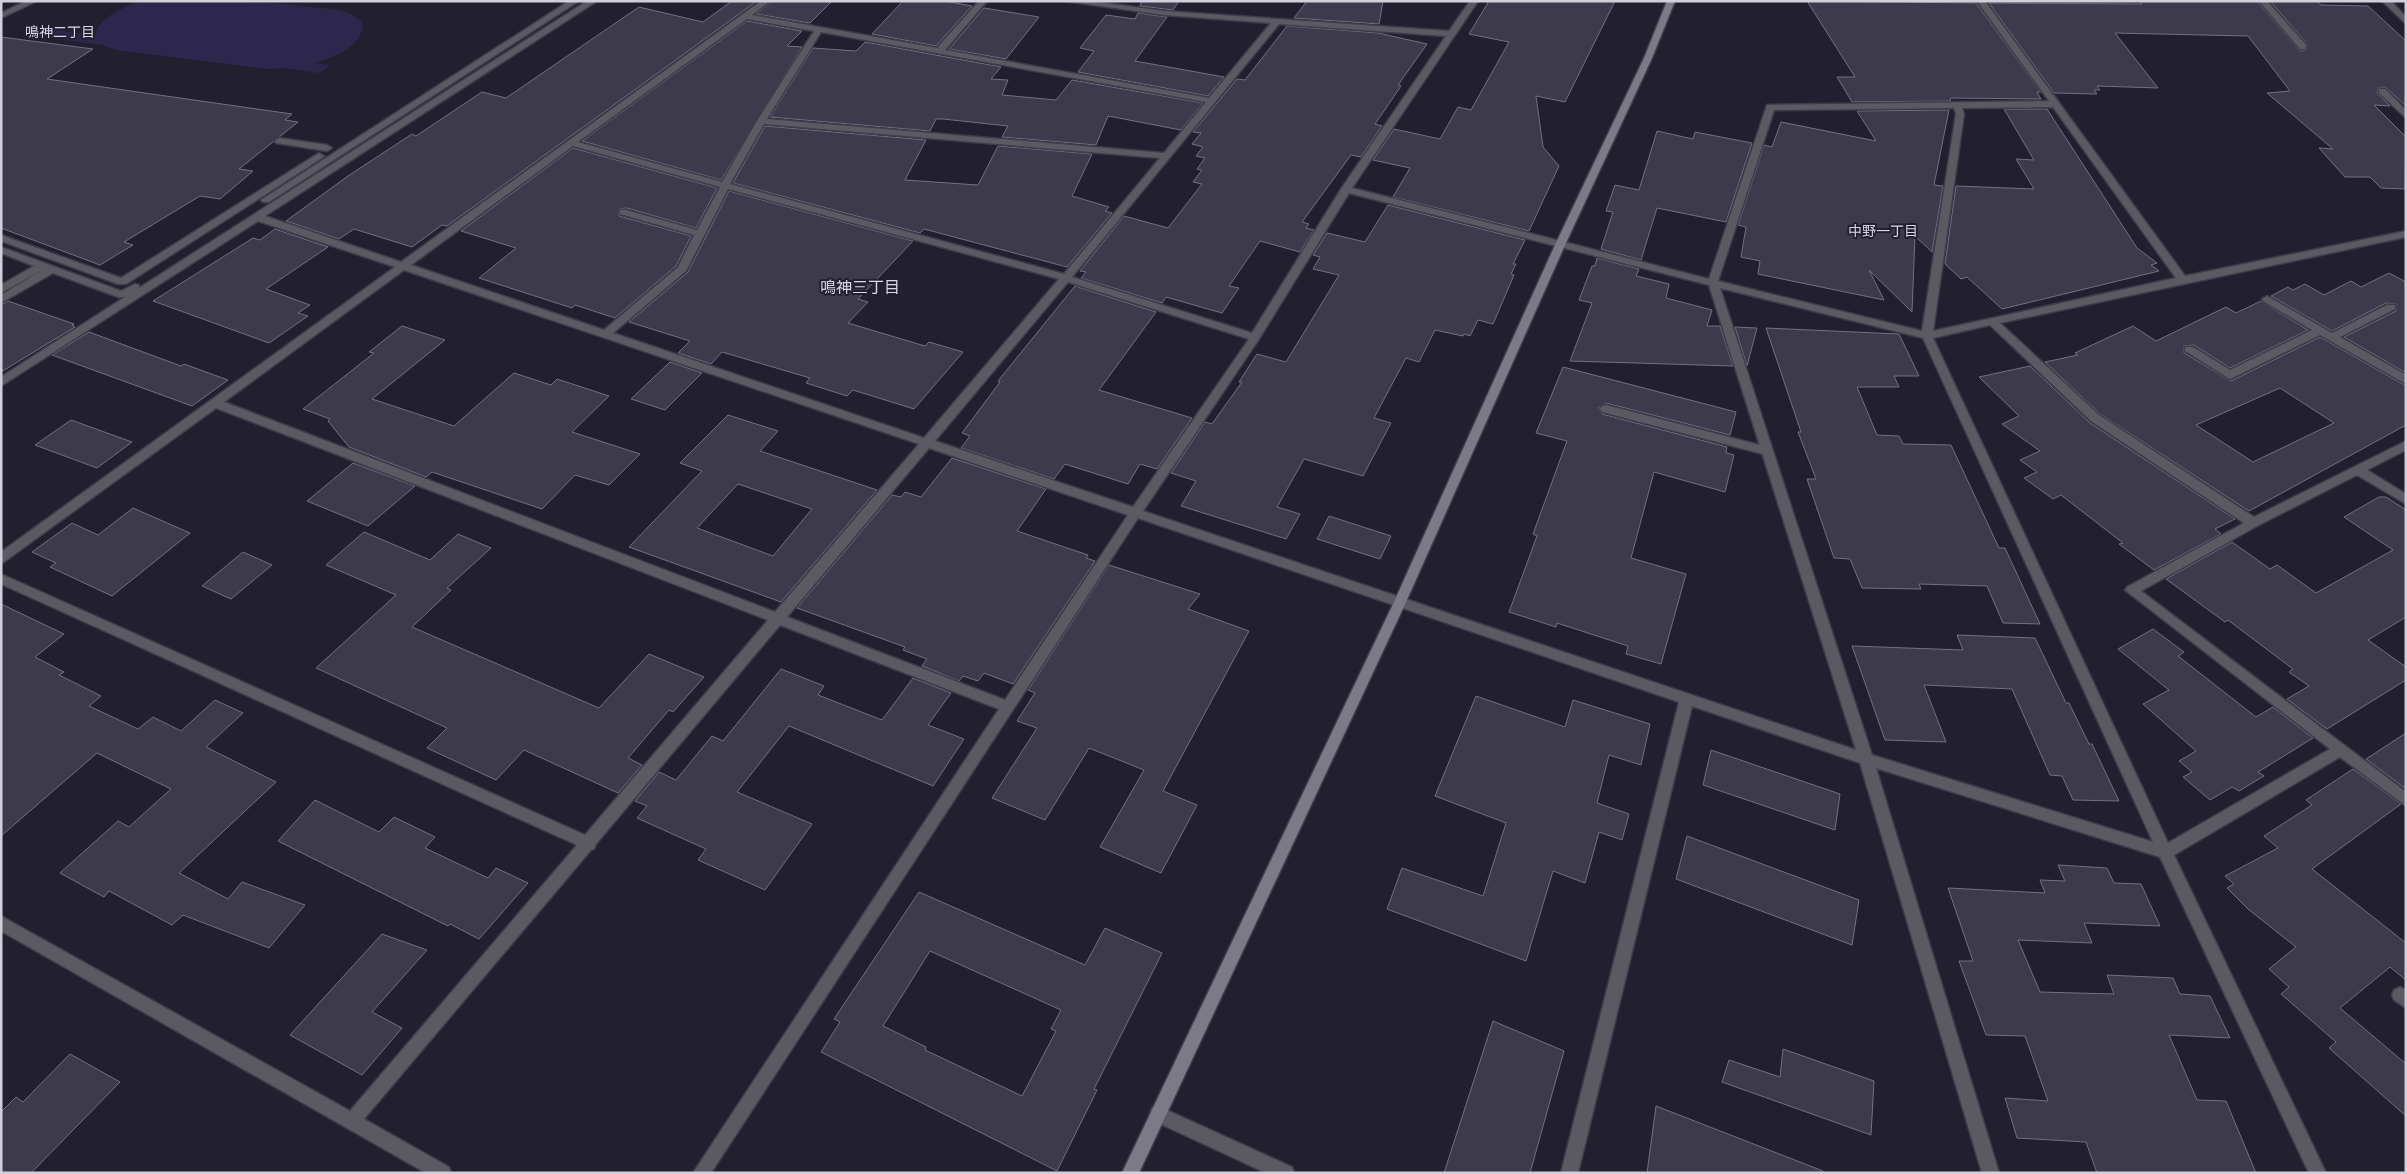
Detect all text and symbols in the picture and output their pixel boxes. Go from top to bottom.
district label: 鳴神二丁目 [25,23,95,40]
district label: 中野一丁目 [1848,222,1918,239]
district label: 鳴神三丁目 [820,277,900,297]

